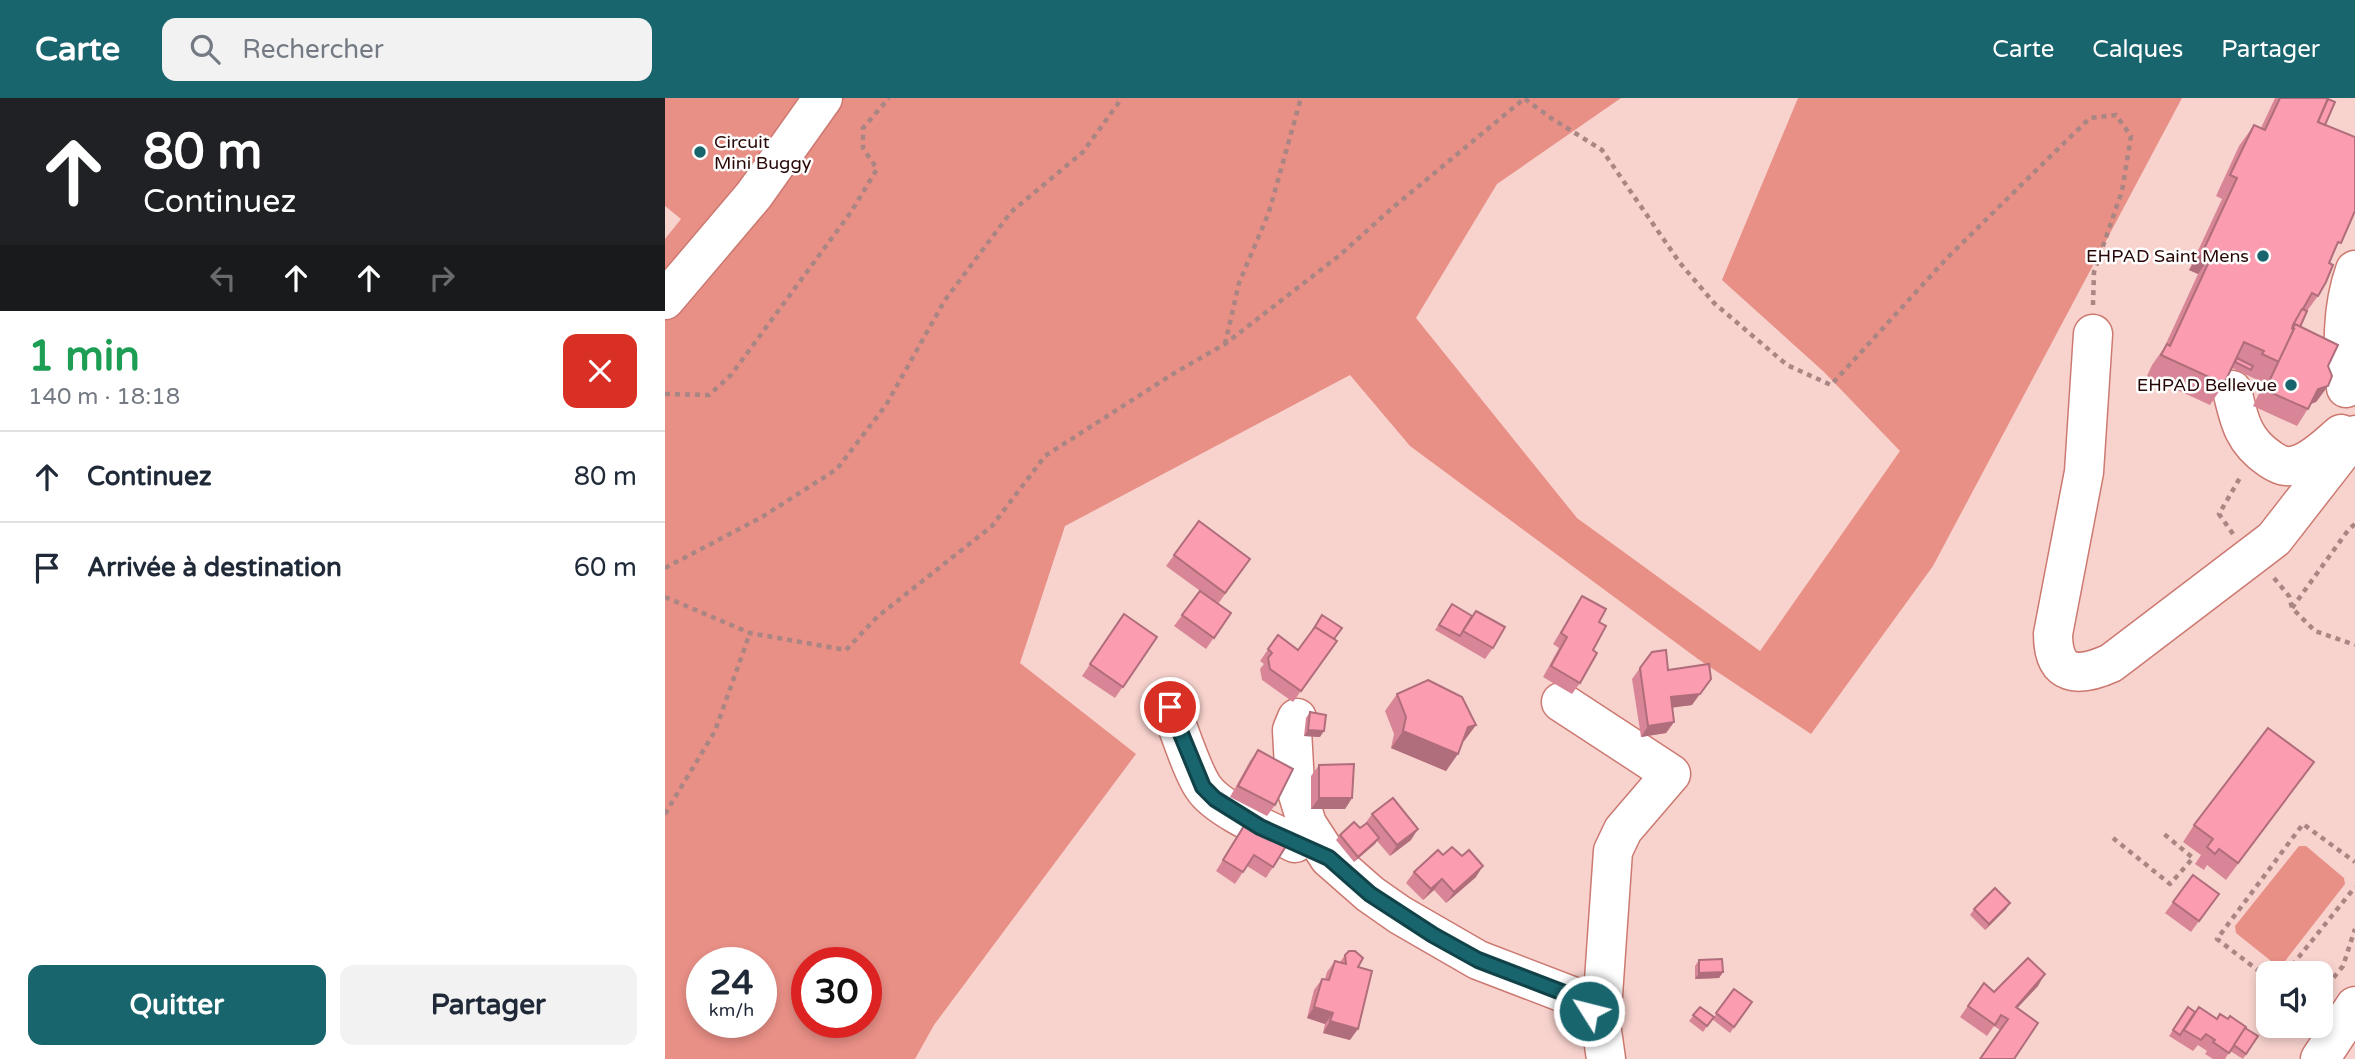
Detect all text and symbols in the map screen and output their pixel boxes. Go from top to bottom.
search box [162,18,652,81]
text: Carte [35,30,120,69]
icon: search [186,30,224,68]
text: Rechercher [242,34,384,65]
text: Carte [1992,35,2054,64]
text: Calques [2092,35,2183,64]
text: Partager [2221,35,2320,64]
text: 80 m [143,123,262,182]
icon: ahead [28,126,119,217]
place label: Circuit Mini Buggy [714,131,812,174]
marker: Circuit Mini Buggy [692,144,708,160]
text: Continuez [143,183,296,221]
place label: EHPAD Saint Mens [2086,245,2249,267]
marker: EHPAD Saint Mens [2255,248,2271,264]
icon: left [204,259,242,297]
icon: ahead [277,259,315,297]
icon: ahead [350,259,388,297]
icon: right [423,259,461,297]
text: 1 min [28,331,140,382]
button: close [563,334,637,408]
place label: EHPAD Bellevue [2137,374,2277,396]
marker: EHPAD Bellevue [2283,377,2299,393]
text: 140 m · 18:18 [28,383,180,411]
icon: ahead [28,458,66,496]
text: Continuez [87,461,212,492]
text: 80 m [574,461,637,492]
icon: arrive [28,549,66,587]
text: Arrivée à destination [87,552,342,583]
text: 60 m [574,552,637,583]
pin [1140,677,1200,737]
icon: arrive [1151,688,1189,726]
speed limit sign: 30 [791,947,882,1038]
map controls [2256,961,2333,1038]
button: sound [2256,961,2333,1038]
text: 24 [710,962,753,1004]
button: Quitter [28,965,326,1045]
button: Partager [340,965,637,1045]
position arrow [1552,974,1626,1048]
text: km/h [709,999,754,1021]

